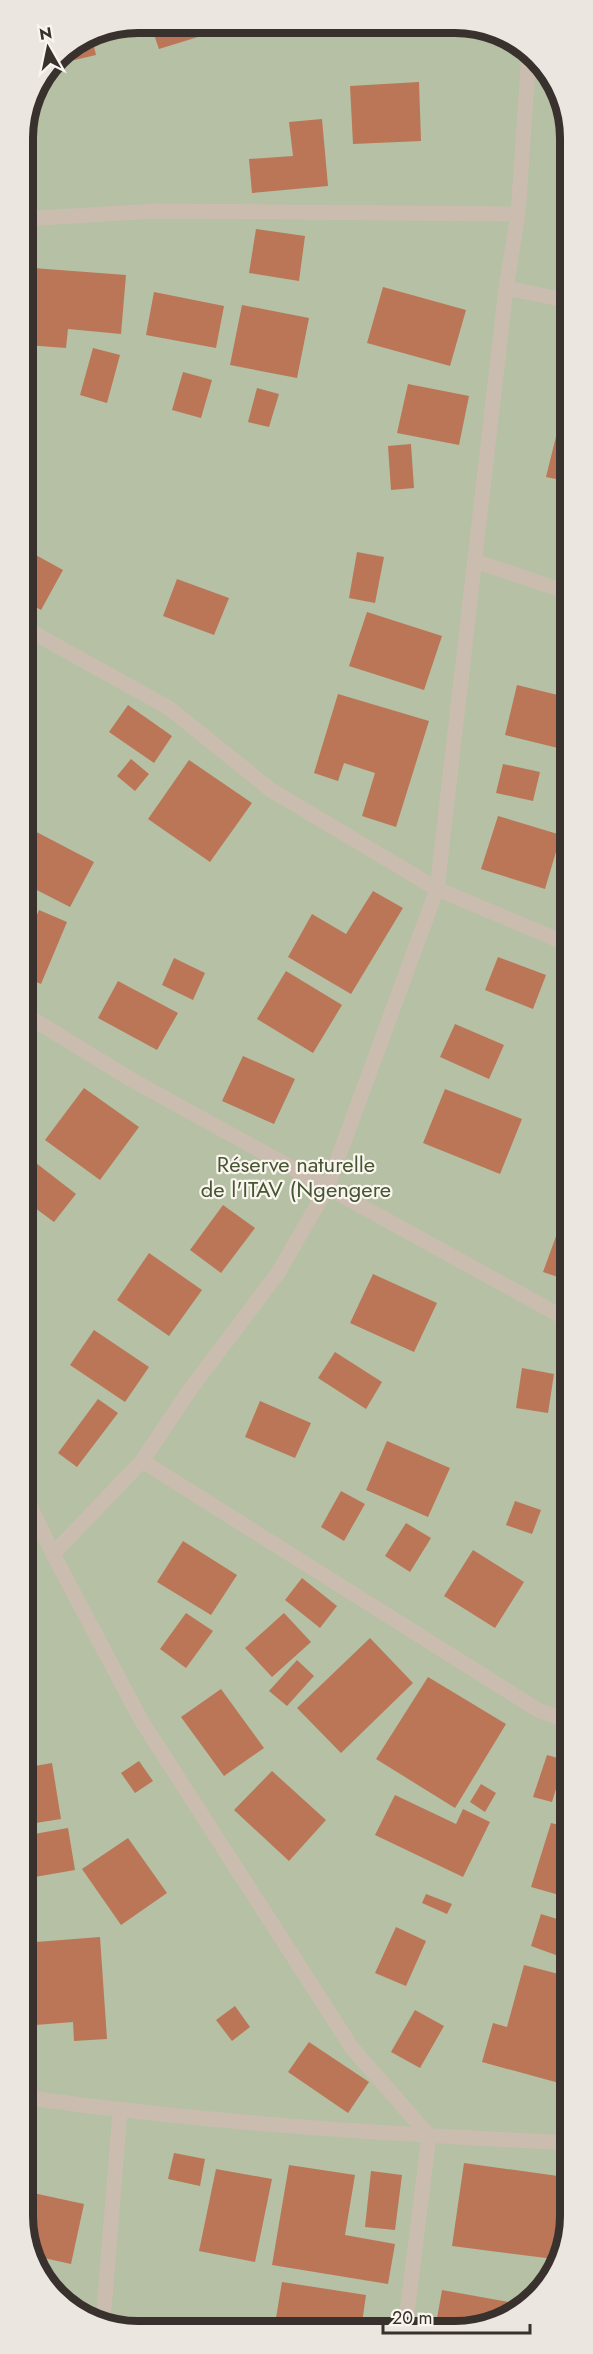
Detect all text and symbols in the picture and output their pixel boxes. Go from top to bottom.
north arrow [18,18,78,78]
text: N [38,21,54,46]
park label: Réserve naturelle de l'ITAV (Ngengere [201,1148,391,1205]
scale bar [383,2297,530,2335]
text: 20 m [392,2305,432,2331]

